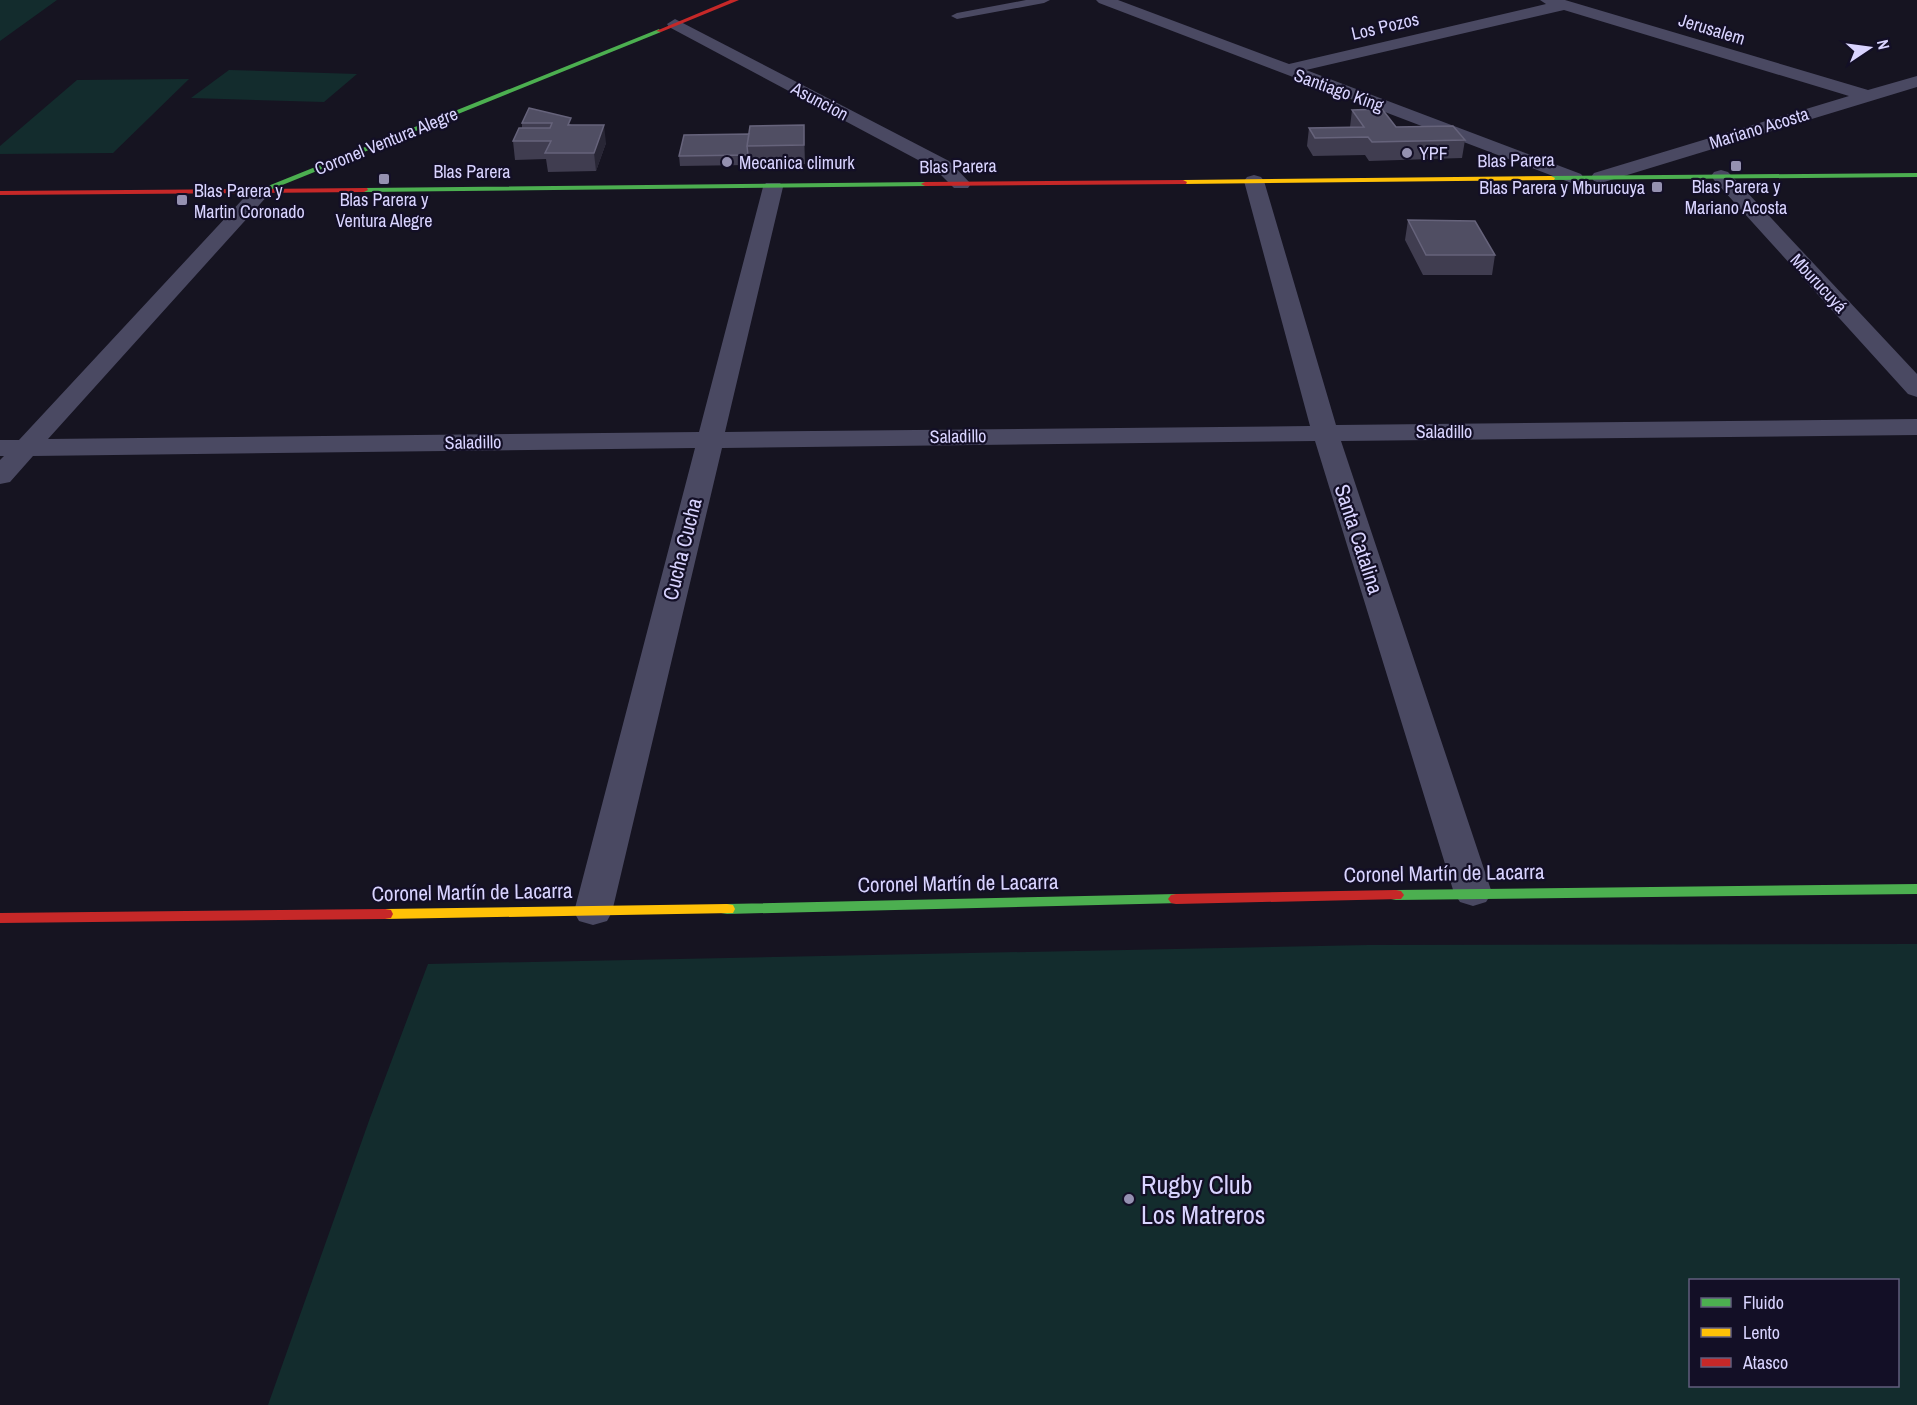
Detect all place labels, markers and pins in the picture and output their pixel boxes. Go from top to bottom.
place label: YPF [1419,141,1448,166]
marker: YPF [1400,146,1414,160]
place label: Mecanica climurk [739,150,855,175]
marker: Mecanica climurk [720,155,734,169]
marker: Blas Parera y Mariano Acosta [1729,159,1743,173]
marker: Blas Parera y Ventura Alegre [377,172,391,186]
place label: Blas Parera y Mariano Acosta [1685,174,1787,220]
place label: Blas Parera y Mburucuya [1479,175,1645,200]
place label: Blas Parera y Martin Coronado [194,178,305,224]
marker: Blas Parera y Mburucuya [1650,180,1664,194]
place label: Blas Parera y Ventura Alegre [336,187,432,233]
marker: Blas Parera y Martin Coronado [175,193,189,207]
place label: Rugby Club Los Matreros [1141,1167,1265,1232]
marker: Rugby Club Los Matreros [1122,1192,1136,1206]

